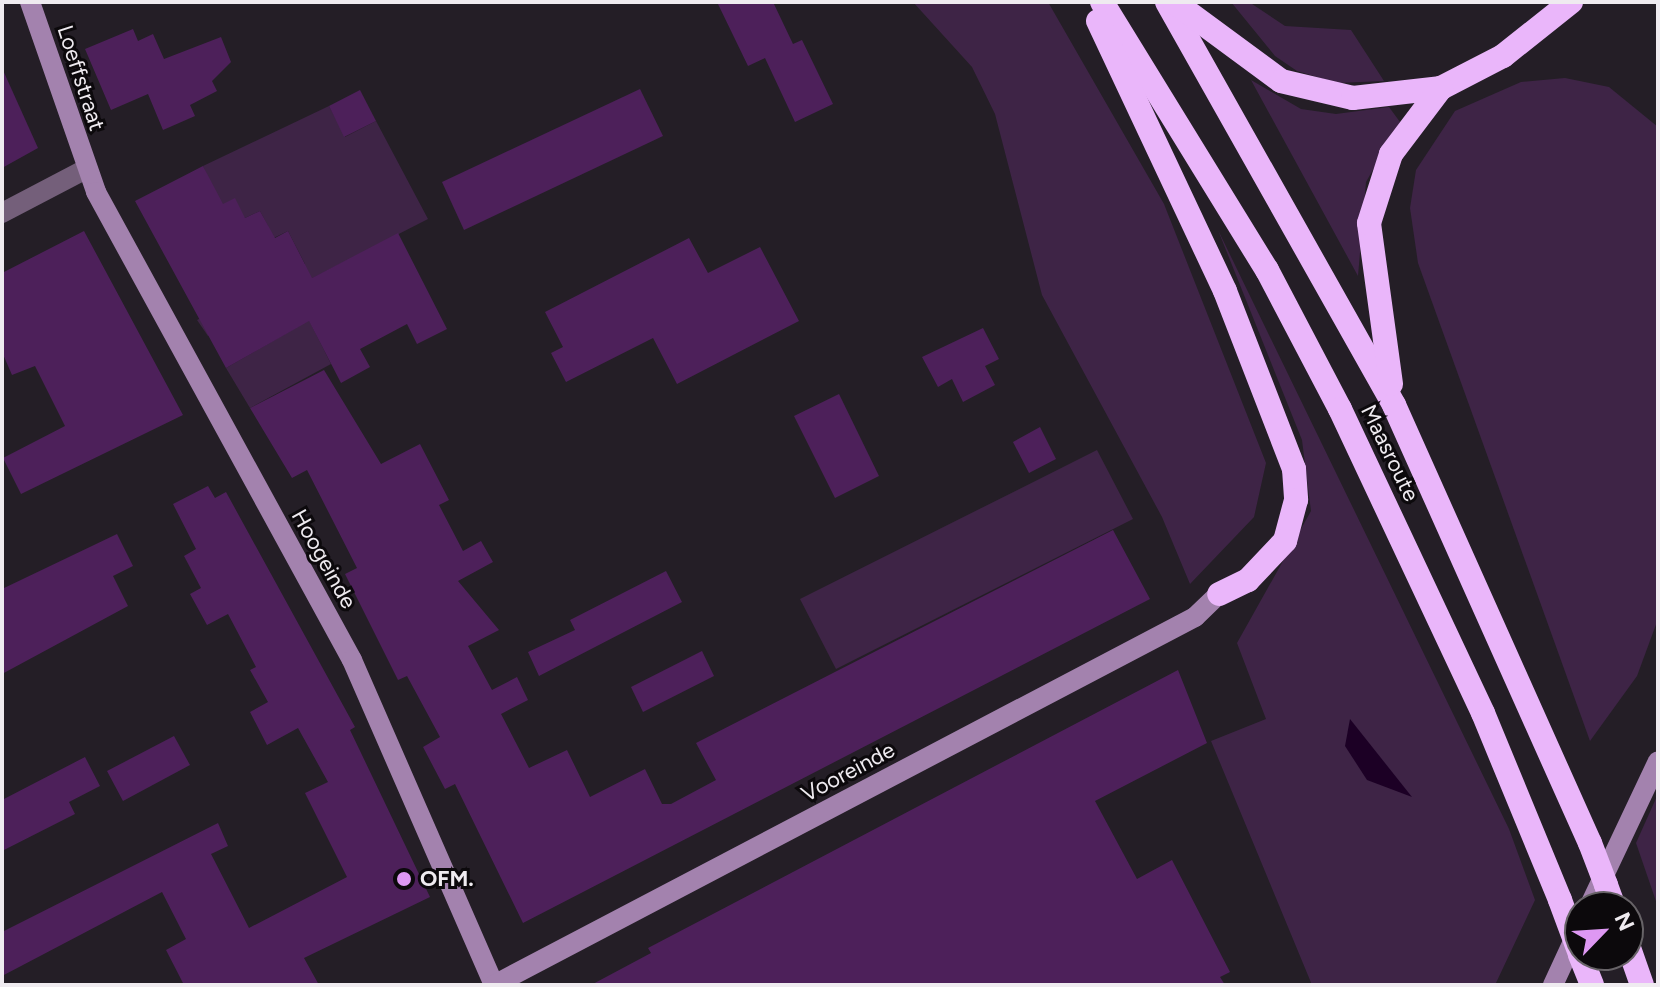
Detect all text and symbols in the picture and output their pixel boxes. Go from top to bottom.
street label: Loeffstraat [52,22,110,134]
street label: Maasroute [1355,400,1425,506]
street label: Hoogeinde [286,505,362,613]
street label: Vooreinde [797,736,899,808]
place label: OFM. [420,866,474,892]
marker: OFM. [395,870,413,888]
north arrow [1564,891,1644,971]
text: N [1609,908,1640,935]

